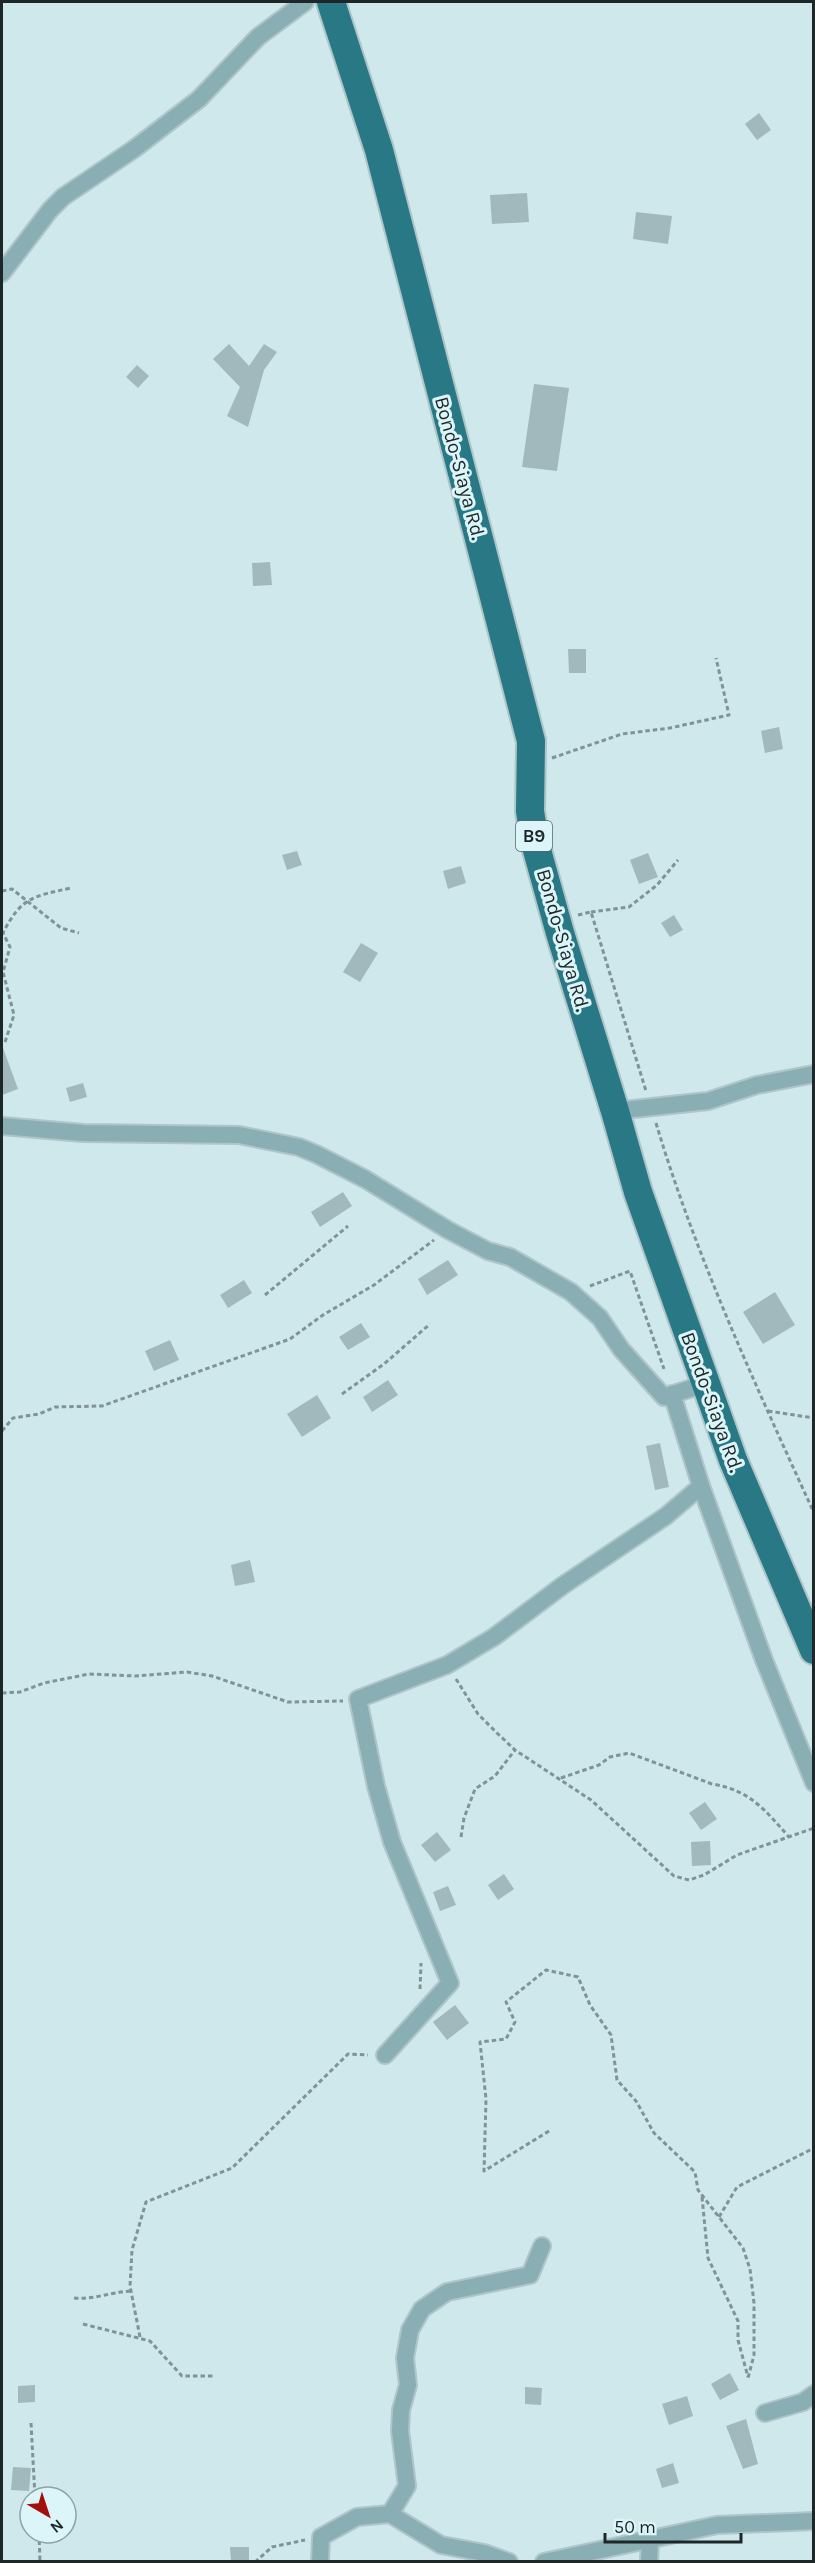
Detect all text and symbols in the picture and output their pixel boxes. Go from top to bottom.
street label: Bondo-Siaya Rd. [430,394,490,542]
road number: B9 [516,821,552,851]
street label: Bondo-Siaya Rd. [532,866,594,1014]
street label: Bondo-Siaya Rd. [676,1329,748,1475]
north arrow [18,2485,78,2545]
scale bar [605,2506,742,2544]
text: N [47,2515,68,2537]
text: 50 m [614,2516,656,2538]

